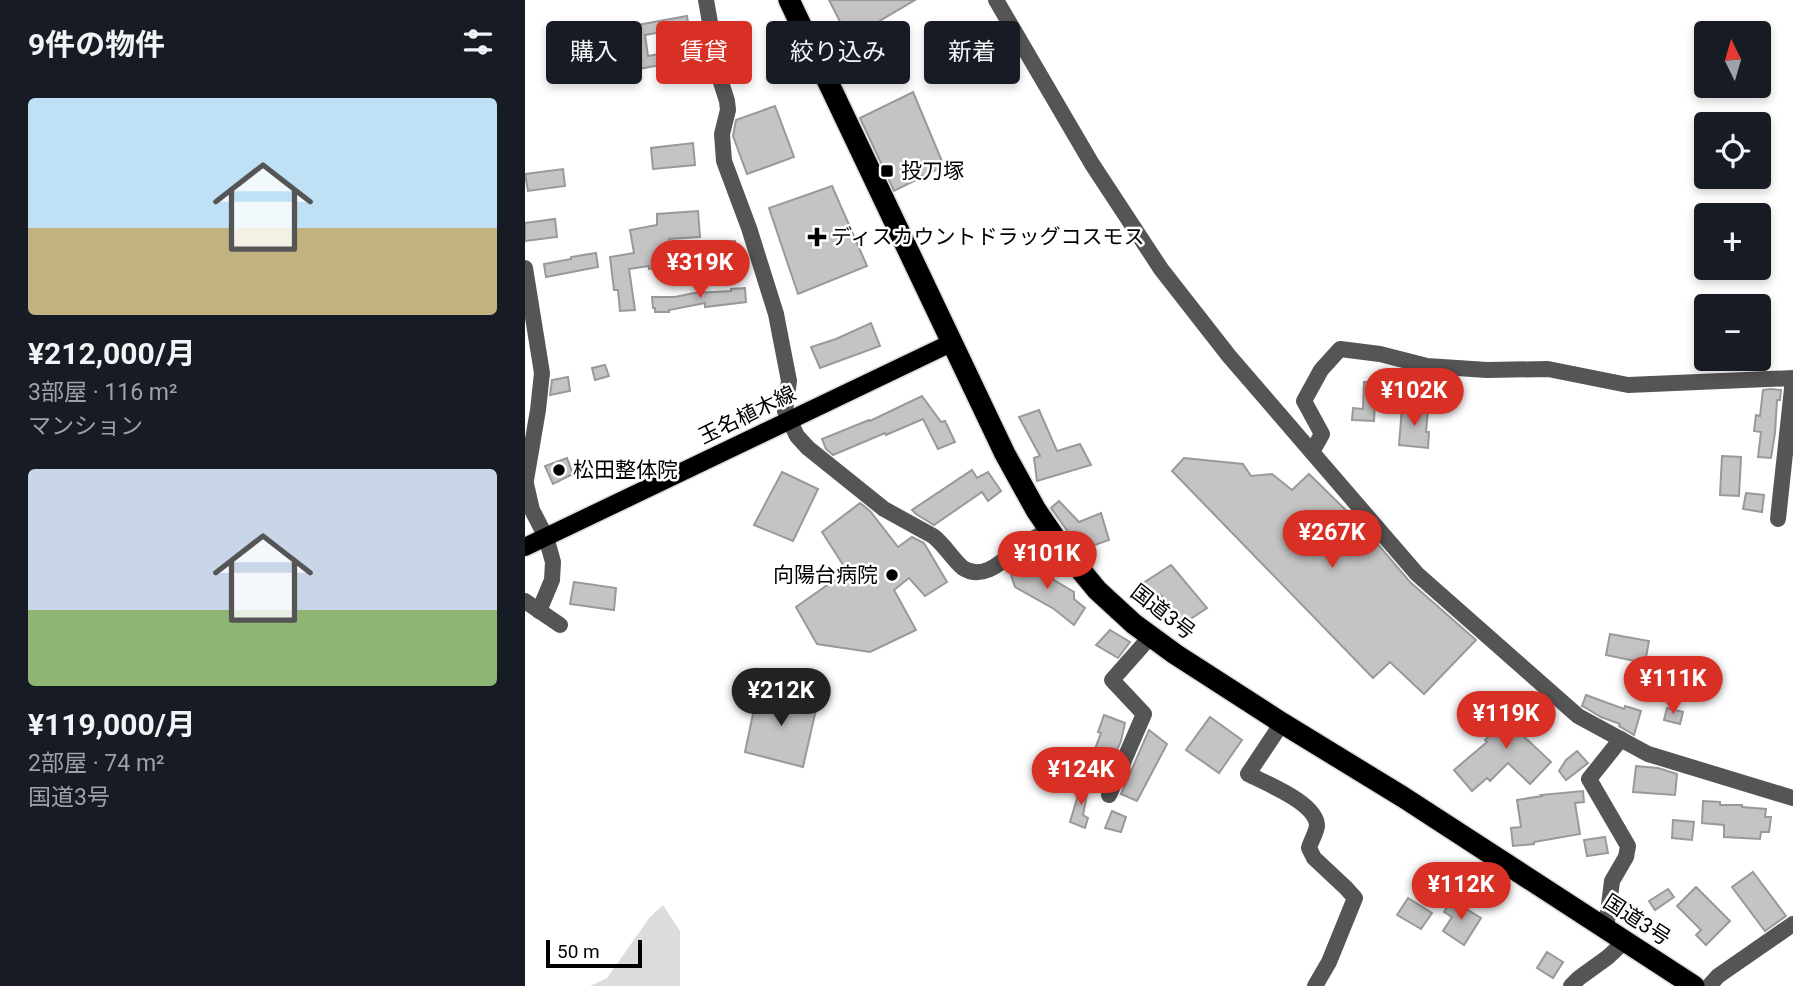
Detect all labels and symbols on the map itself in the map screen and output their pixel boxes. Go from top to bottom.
north arrow [1694,21,1771,98]
place label: 投刀塚 [901,159,964,183]
marker: 投刀塚 [879,163,895,179]
place label: ディスカウントドラッグコスモス [831,225,1145,249]
marker: ディスカウントドラッグコスモス [809,229,825,245]
pin: ¥319K [651,240,749,300]
pin: ¥102K [1365,368,1463,428]
street label: 玉名植木線 [695,381,799,449]
place label: 松田整体院 [573,458,678,482]
marker: 松田整体院 [551,462,567,478]
pin: ¥267K [1283,510,1381,570]
pin: ¥101K [998,532,1096,591]
place label: 向陽台病院 [773,563,878,587]
marker: 向陽台病院 [884,567,900,583]
street label: 国道3号 [1126,580,1200,644]
pin: ¥111K [1624,656,1722,716]
pin: ¥212K [732,668,830,728]
pin: ¥119K [1457,692,1555,751]
pin: ¥124K [1032,748,1130,807]
pin: ¥112K [1412,862,1510,922]
street label: 国道3号 [1599,890,1675,950]
scale bar [546,937,642,969]

